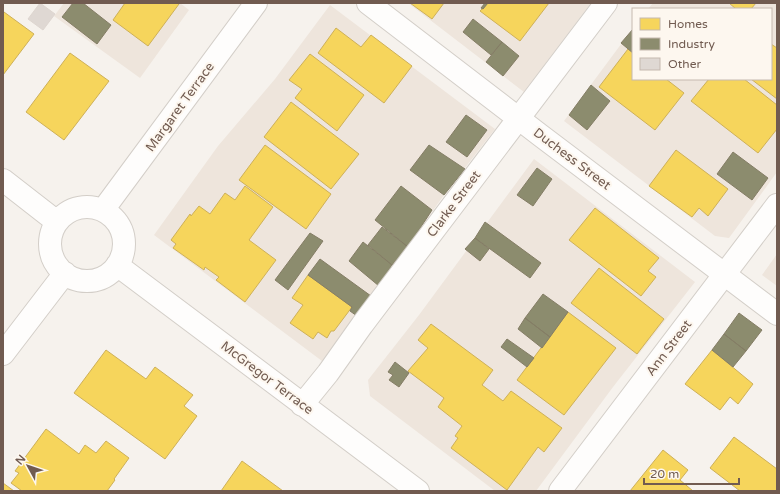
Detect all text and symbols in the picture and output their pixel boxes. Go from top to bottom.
legend [632,8,772,80]
text: Homes [668,17,708,31]
text: Industry [668,37,715,51]
text: Other [668,57,701,71]
street label: Margaret Terrace [142,59,218,155]
street label: Duchess Street [530,125,614,193]
street label: Clarke Street [424,167,484,241]
street label: Ann Street [643,317,695,379]
street label: McGregor Terrace [218,338,316,418]
north arrow [8,446,48,486]
text: N [13,452,29,467]
scale bar [644,460,739,486]
text: 20 m [650,467,679,481]

